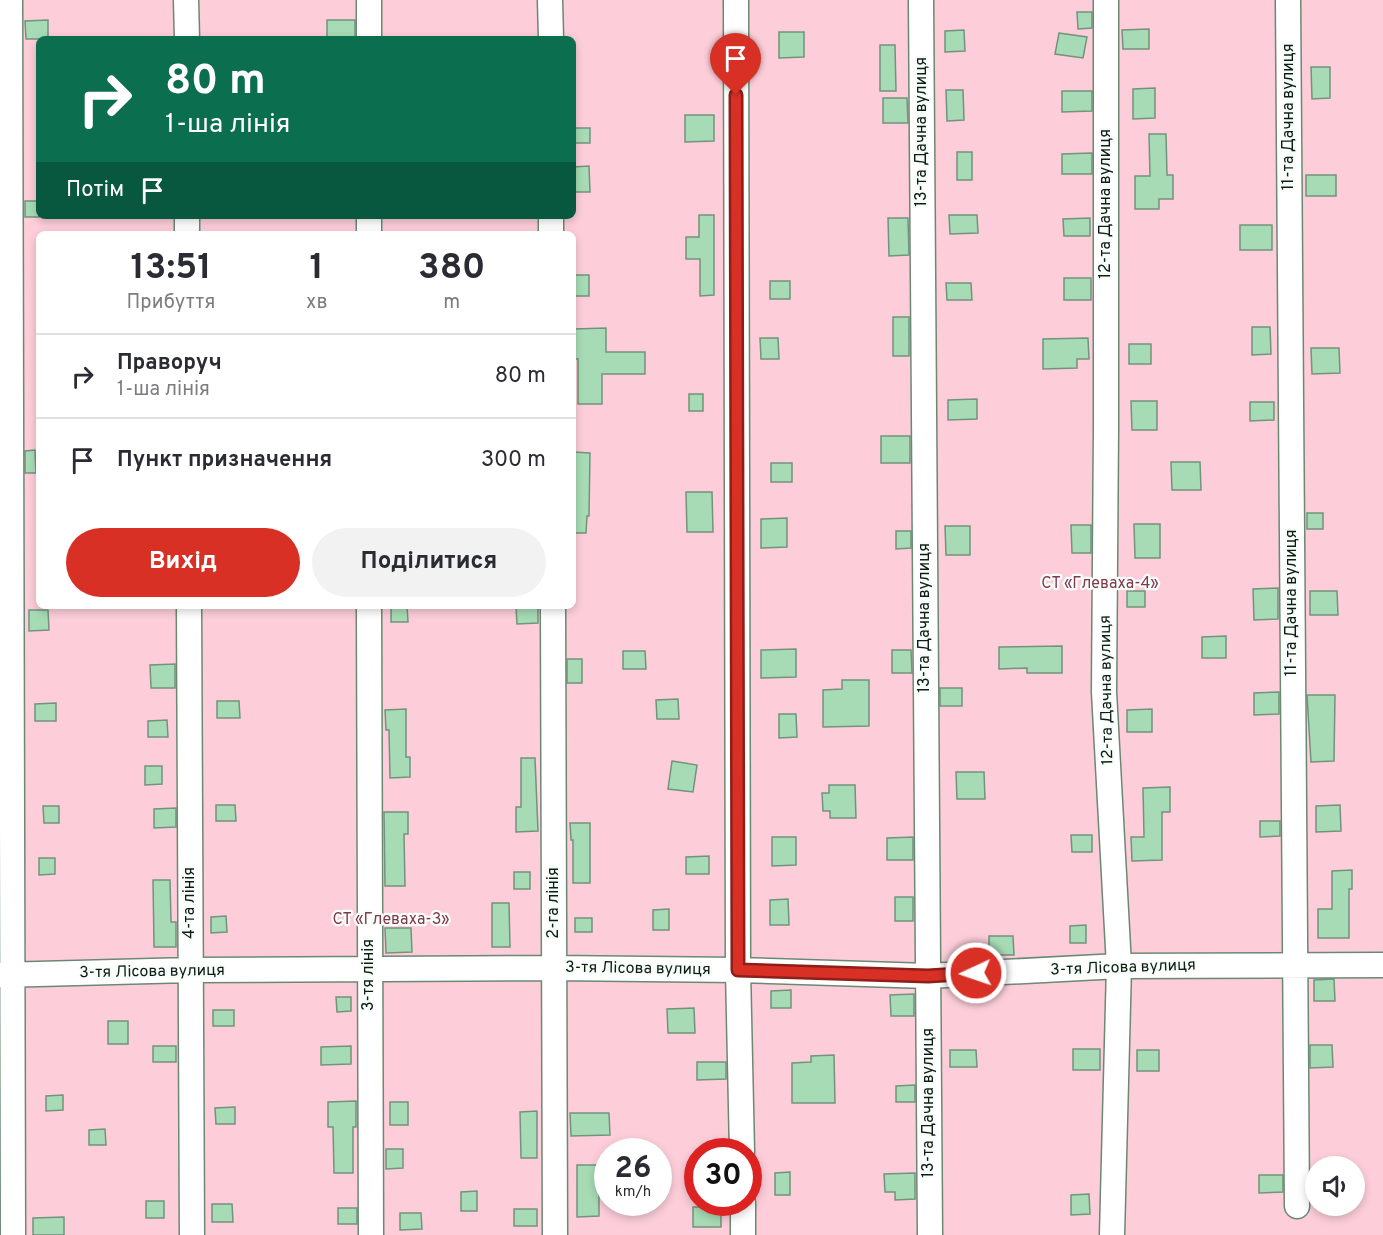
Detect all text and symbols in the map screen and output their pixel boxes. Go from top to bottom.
pin [710,33,761,95]
icon: arrive [719,42,752,75]
street label: 11-та Дачна вулиця [1279,44,1299,190]
text: 80 m [165,56,266,109]
street label: 13-та Дачна вулиця [912,57,932,207]
icon: right [66,60,144,138]
text: 1-ша лінія [165,108,291,142]
street label: 12-та Дачна вулиця [1096,129,1116,279]
icon: arrive [136,174,169,207]
text: Потім [66,177,124,204]
text: 13:51 [130,246,212,292]
text: 1 [310,246,324,292]
text: 380 [418,246,485,292]
text: Прибуття [127,290,215,316]
text: хв [306,290,328,316]
text: m [443,290,460,316]
text: Праворуч [117,350,222,377]
icon: right [66,360,99,393]
text: 80 m [495,363,546,390]
text: 1-ша лінія [117,377,210,403]
icon: arrive [66,444,99,477]
text: Пункт призначення [117,447,332,474]
text: 300 m [481,447,546,474]
button: Вихід [66,528,300,597]
button: Поділитися [312,528,546,597]
street label: 11-та Дачна вулиця [1282,530,1302,676]
street label: 13-та Дачна вулиця [915,543,935,693]
park label: СТ «Глеваха-4» [1041,574,1159,594]
street label: 12-та Дачна вулиця [1096,615,1118,765]
street label: 4-та лінія [180,867,200,939]
street label: 2-га лінія [544,867,564,939]
park label: СТ «Глеваха-3» [332,910,450,930]
street label: 3-тя лінія [359,939,379,1011]
position arrow [944,941,1008,1005]
street label: 3-тя Лісова вулиця [1050,955,1196,981]
street label: 3-тя Лісова вулиця [565,958,711,980]
street label: 3-тя Лісова вулиця [79,961,225,983]
street label: 13-та Дачна вулиця [919,1028,939,1178]
speed limit sign: 30 [684,1138,762,1216]
text: 26 [615,1151,651,1188]
map controls [1305,1156,1365,1216]
button: sound [1305,1156,1365,1216]
text: km/h [615,1183,651,1202]

